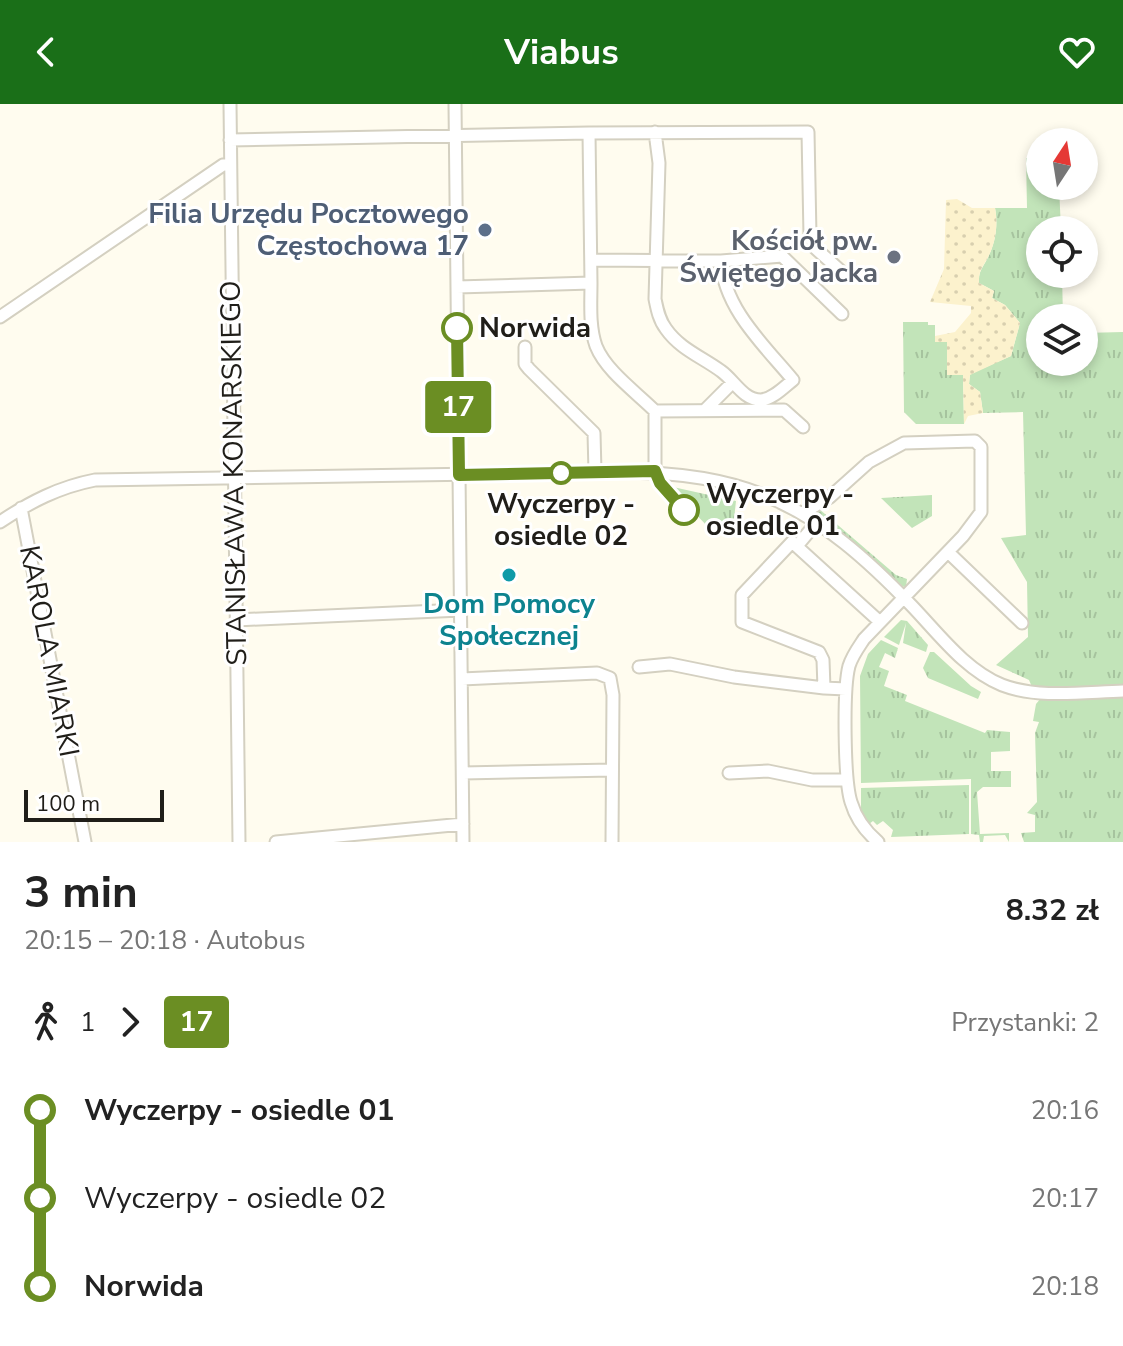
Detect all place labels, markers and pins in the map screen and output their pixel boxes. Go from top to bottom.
place label: Filia Urzędu Pocztowego Częstochowa 17 [148,195,469,265]
marker: Filia Urzędu Pocztowego Częstochowa 17 [476,221,494,239]
place label: Kościół pw. Świętego Jacka [679,222,878,292]
marker: Kościół pw. Świętego Jacka [885,248,903,266]
place label: Norwida [479,309,591,347]
marker: Norwida [442,313,472,343]
marker: Wyczerpy - osiedle 02 [550,462,572,484]
place label: Wyczerpy - osiedle 01 [706,475,854,545]
place label: Wyczerpy - osiedle 02 [487,485,635,555]
marker: Wyczerpy - osiedle 01 [669,495,699,525]
marker: Dom Pomocy Społecznej [500,566,518,584]
place label: Dom Pomocy Społecznej [423,585,595,655]

